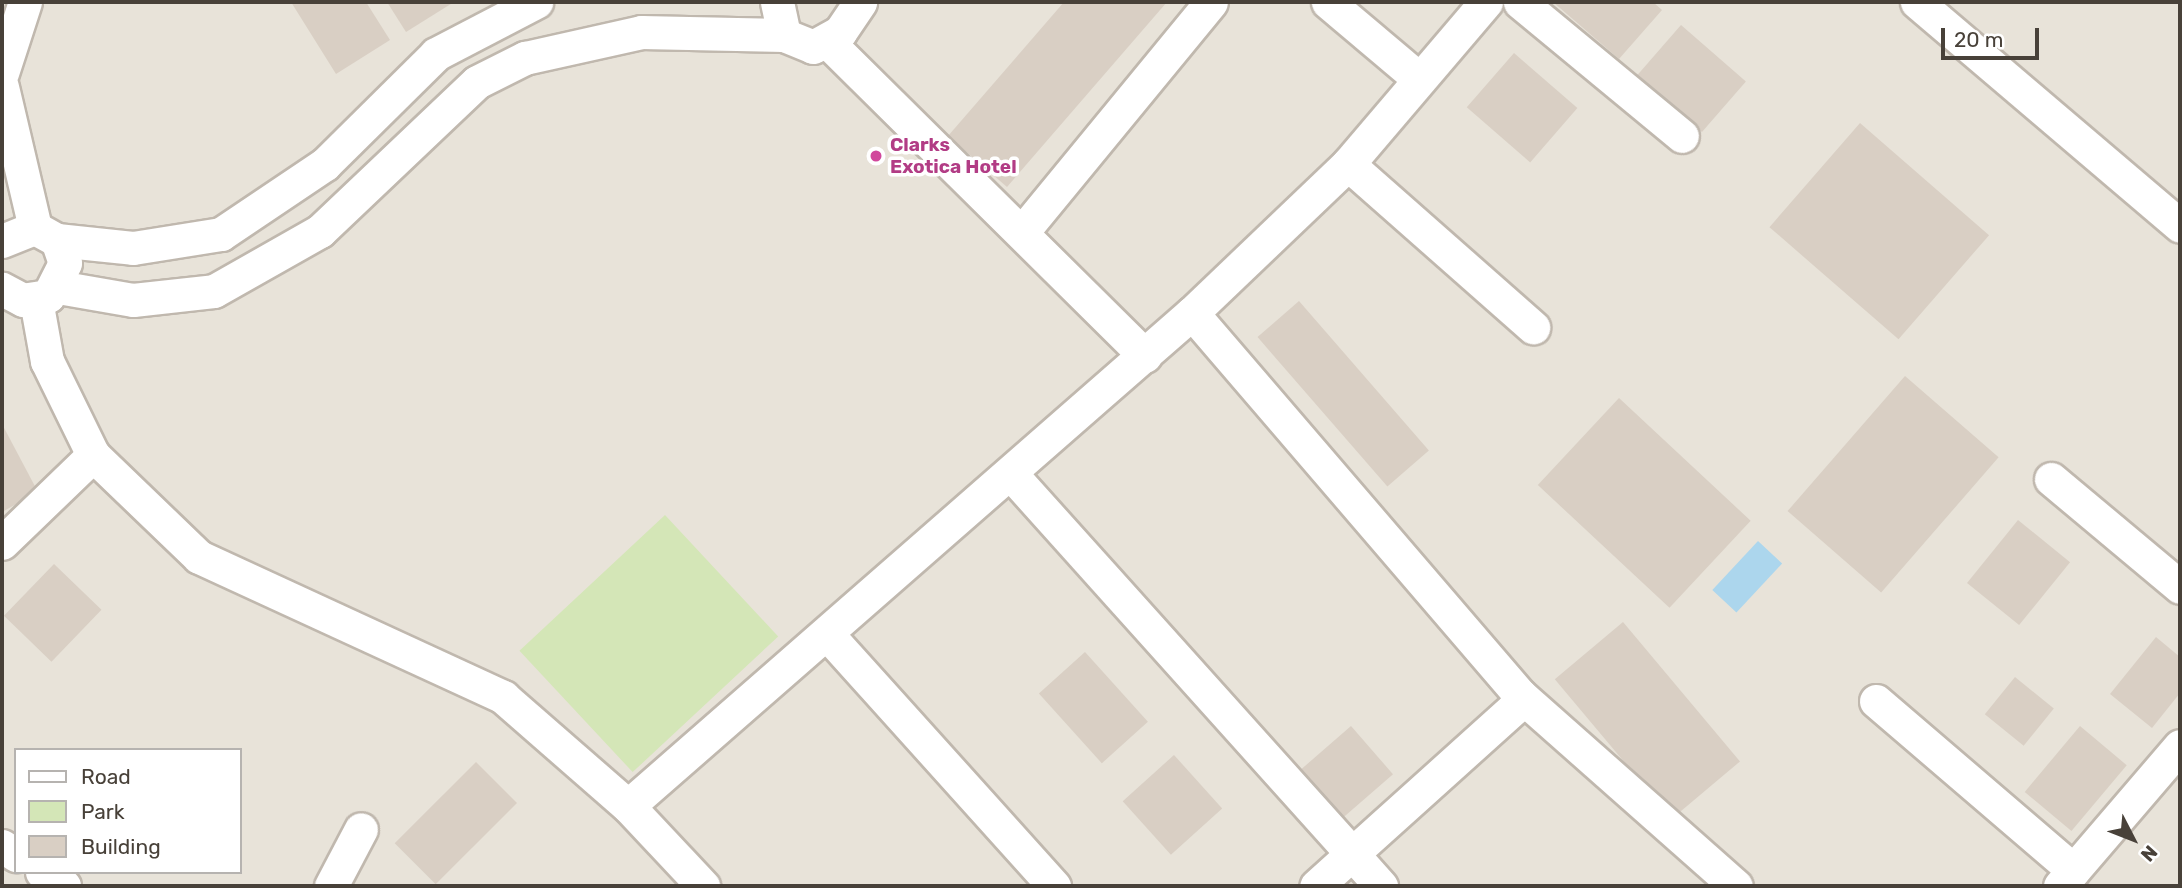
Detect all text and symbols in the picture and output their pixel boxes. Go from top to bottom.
scale bar [1944,14,2042,58]
text: 20 m [1954,27,2003,52]
place label: Clarks Exotica Hotel [890,134,1017,178]
marker: Clarks Exotica Hotel [868,148,884,164]
legend [14,748,242,874]
text: Road [81,764,131,789]
text: Park [81,799,125,824]
north arrow [2098,804,2168,874]
text: Building [81,834,161,859]
text: N [2136,841,2162,866]

